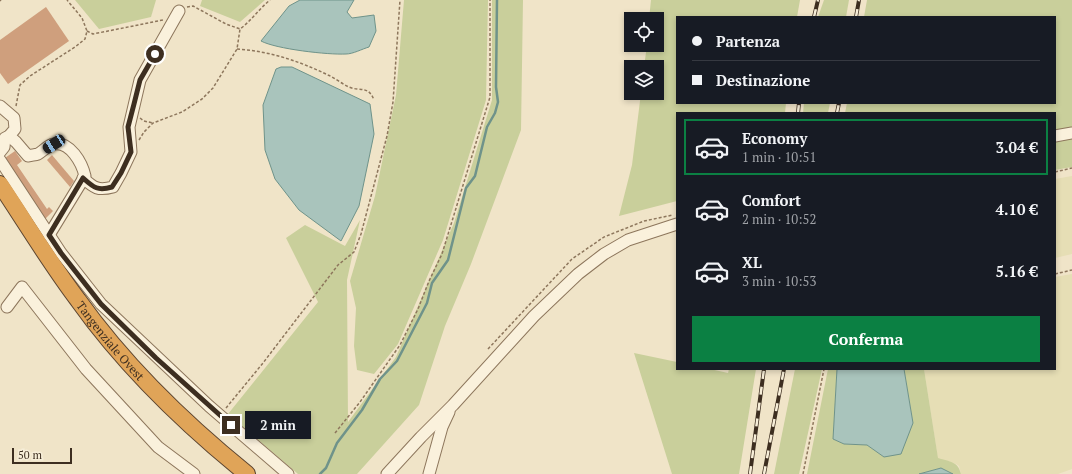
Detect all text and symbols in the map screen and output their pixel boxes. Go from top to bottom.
map controls [624,12,664,100]
button: locate [624,12,664,52]
text: Partenza [716,31,780,51]
route start [146,45,164,63]
button: layers [624,60,664,100]
text: Destinazione [716,70,810,90]
text: Economy [742,128,807,148]
icon: car [694,129,730,165]
car [41,132,67,156]
text: 3.04 € [996,137,1038,157]
text: 1 min · 10:51 [742,148,816,166]
text: Comfort [742,190,801,210]
icon: car [694,191,730,227]
text: 4.10 € [996,199,1038,219]
text: 2 min · 10:52 [742,210,816,228]
text: XL [742,252,762,272]
icon: car [694,253,730,289]
text: 5.16 € [996,261,1038,281]
text: 3 min · 10:53 [742,272,816,290]
street label: Tangenziale Ovest [74,298,148,384]
button: Conferma [692,316,1040,362]
callout: 2 min [245,411,311,439]
route end [222,416,240,434]
text: 2 min [260,416,296,434]
scale bar [12,446,72,465]
text: 50 m [18,448,42,462]

